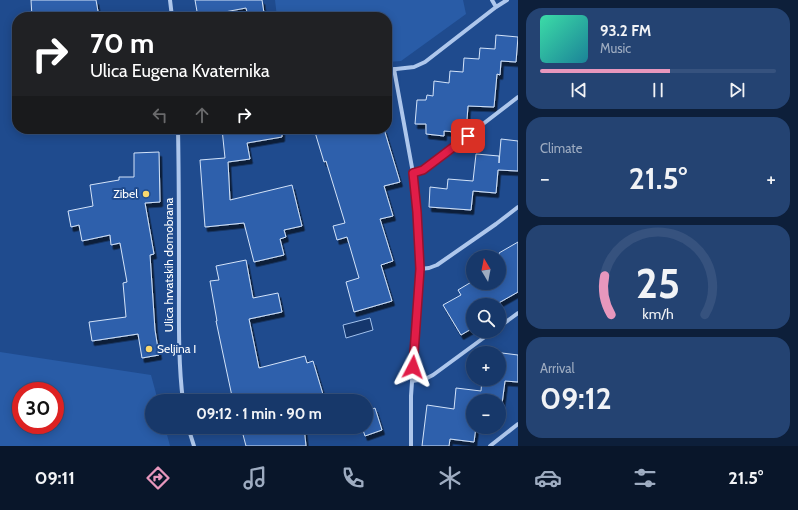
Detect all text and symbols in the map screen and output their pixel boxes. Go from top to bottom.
text: 93.2 FM [600,22,651,40]
text: 70 m [90,26,154,60]
icon: right [24,28,76,80]
text: Music [600,40,631,56]
text: Ulica Eugena Kvaternika [90,60,270,82]
icon: previous [568,79,590,101]
icon: pause [647,79,669,101]
icon: next [726,79,748,101]
icon: left [149,104,171,126]
icon: ahead [191,104,213,126]
icon: right [233,104,255,126]
pin [451,119,485,153]
icon: arrive [457,125,479,147]
text: Climate [540,140,582,156]
text: 21.5° [629,160,687,197]
text: − [540,165,550,192]
text: + [766,165,776,192]
place label: Zibel [113,186,138,201]
marker: Zibel [141,189,151,199]
street label: Ulica hrvatskih domobrana [161,197,176,332]
north arrow [466,250,506,290]
map controls [466,250,506,434]
text: 25 [636,258,680,308]
button: search [466,298,506,338]
text: km/h [642,305,674,323]
place label: Seljina I [157,341,196,356]
marker: Seljina I [144,344,154,354]
position arrow [392,346,434,388]
button: + [466,346,506,386]
text: Arrival [540,360,575,376]
text: 09:12 [540,380,612,417]
speed limit sign: 30 [12,382,64,434]
button: − [466,394,506,434]
text: 09:12 · 1 min · 90 m [196,405,322,423]
icon: directions [144,464,172,492]
icon: music [241,464,269,492]
icon: phone [339,464,367,492]
icon: climate [436,464,464,492]
icon: car [534,464,562,492]
icon: filters [631,464,659,492]
text: 09:11 [35,467,75,489]
text: 21.5° [728,467,763,489]

